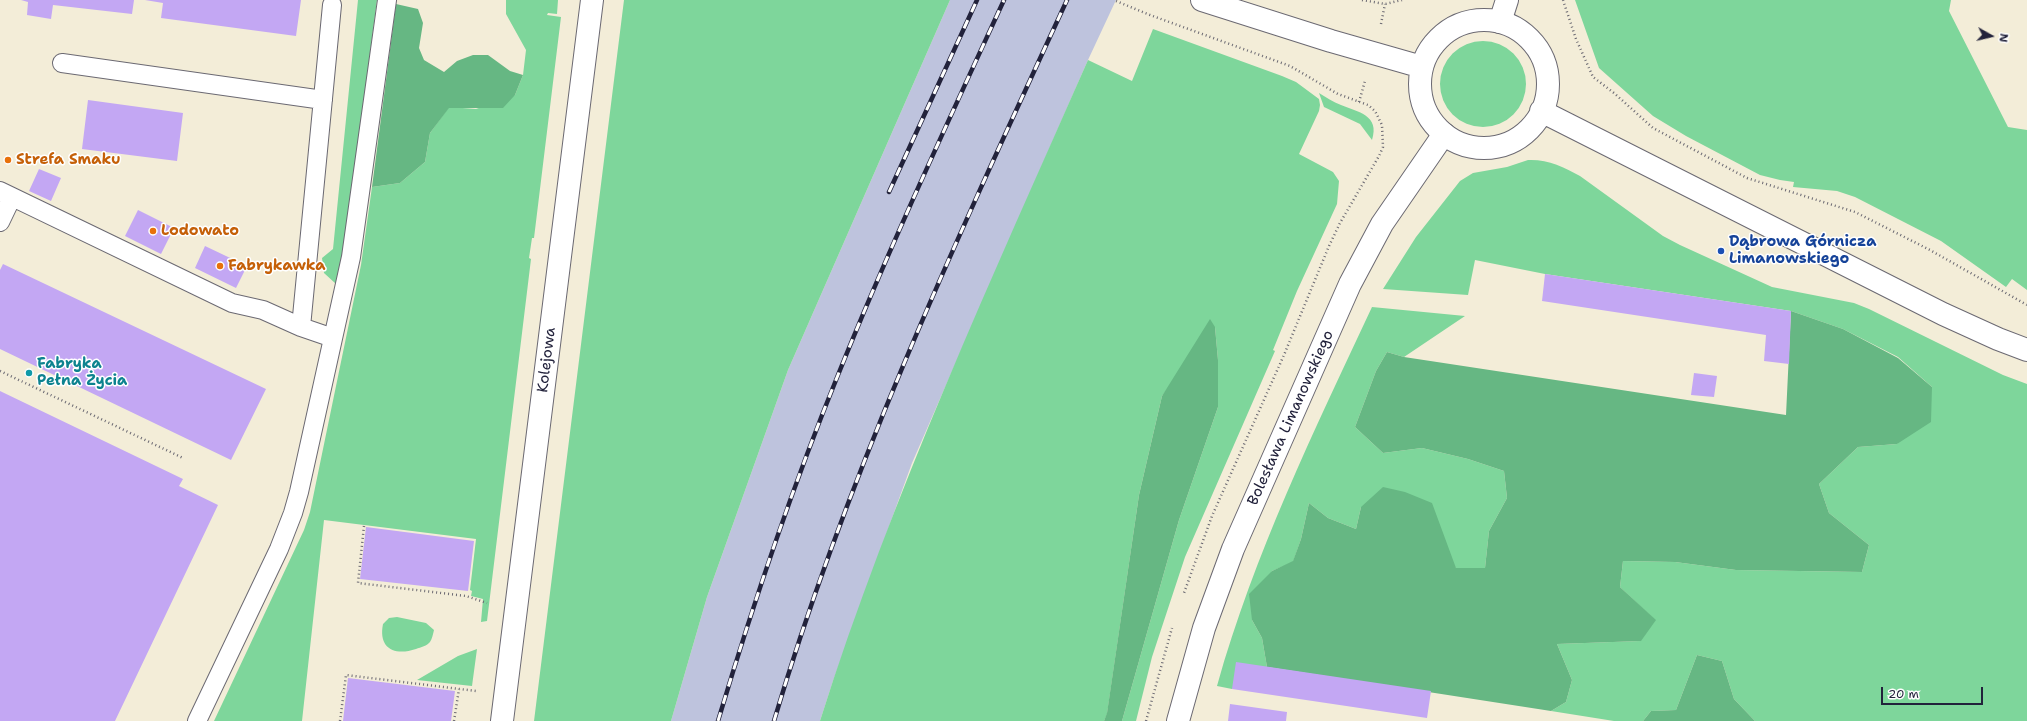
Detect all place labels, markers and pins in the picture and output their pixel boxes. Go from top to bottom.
place label: Strefa Smaku [16,151,120,169]
marker: Strefa Smaku [3,155,13,165]
place label: Lodowato [161,222,239,240]
marker: Lodowato [148,226,158,236]
place label: Dąbrowa Górnicza Limanowskiego [1729,233,1876,268]
marker: Dąbrowa Górnicza Limanowskiego [1716,246,1726,256]
place label: Fabrykawka [228,257,326,275]
marker: Fabrykawka [215,261,225,271]
place label: Fabryka Pełna Życia [37,355,127,390]
marker: Fabryka Pełna Życia [24,368,34,378]

